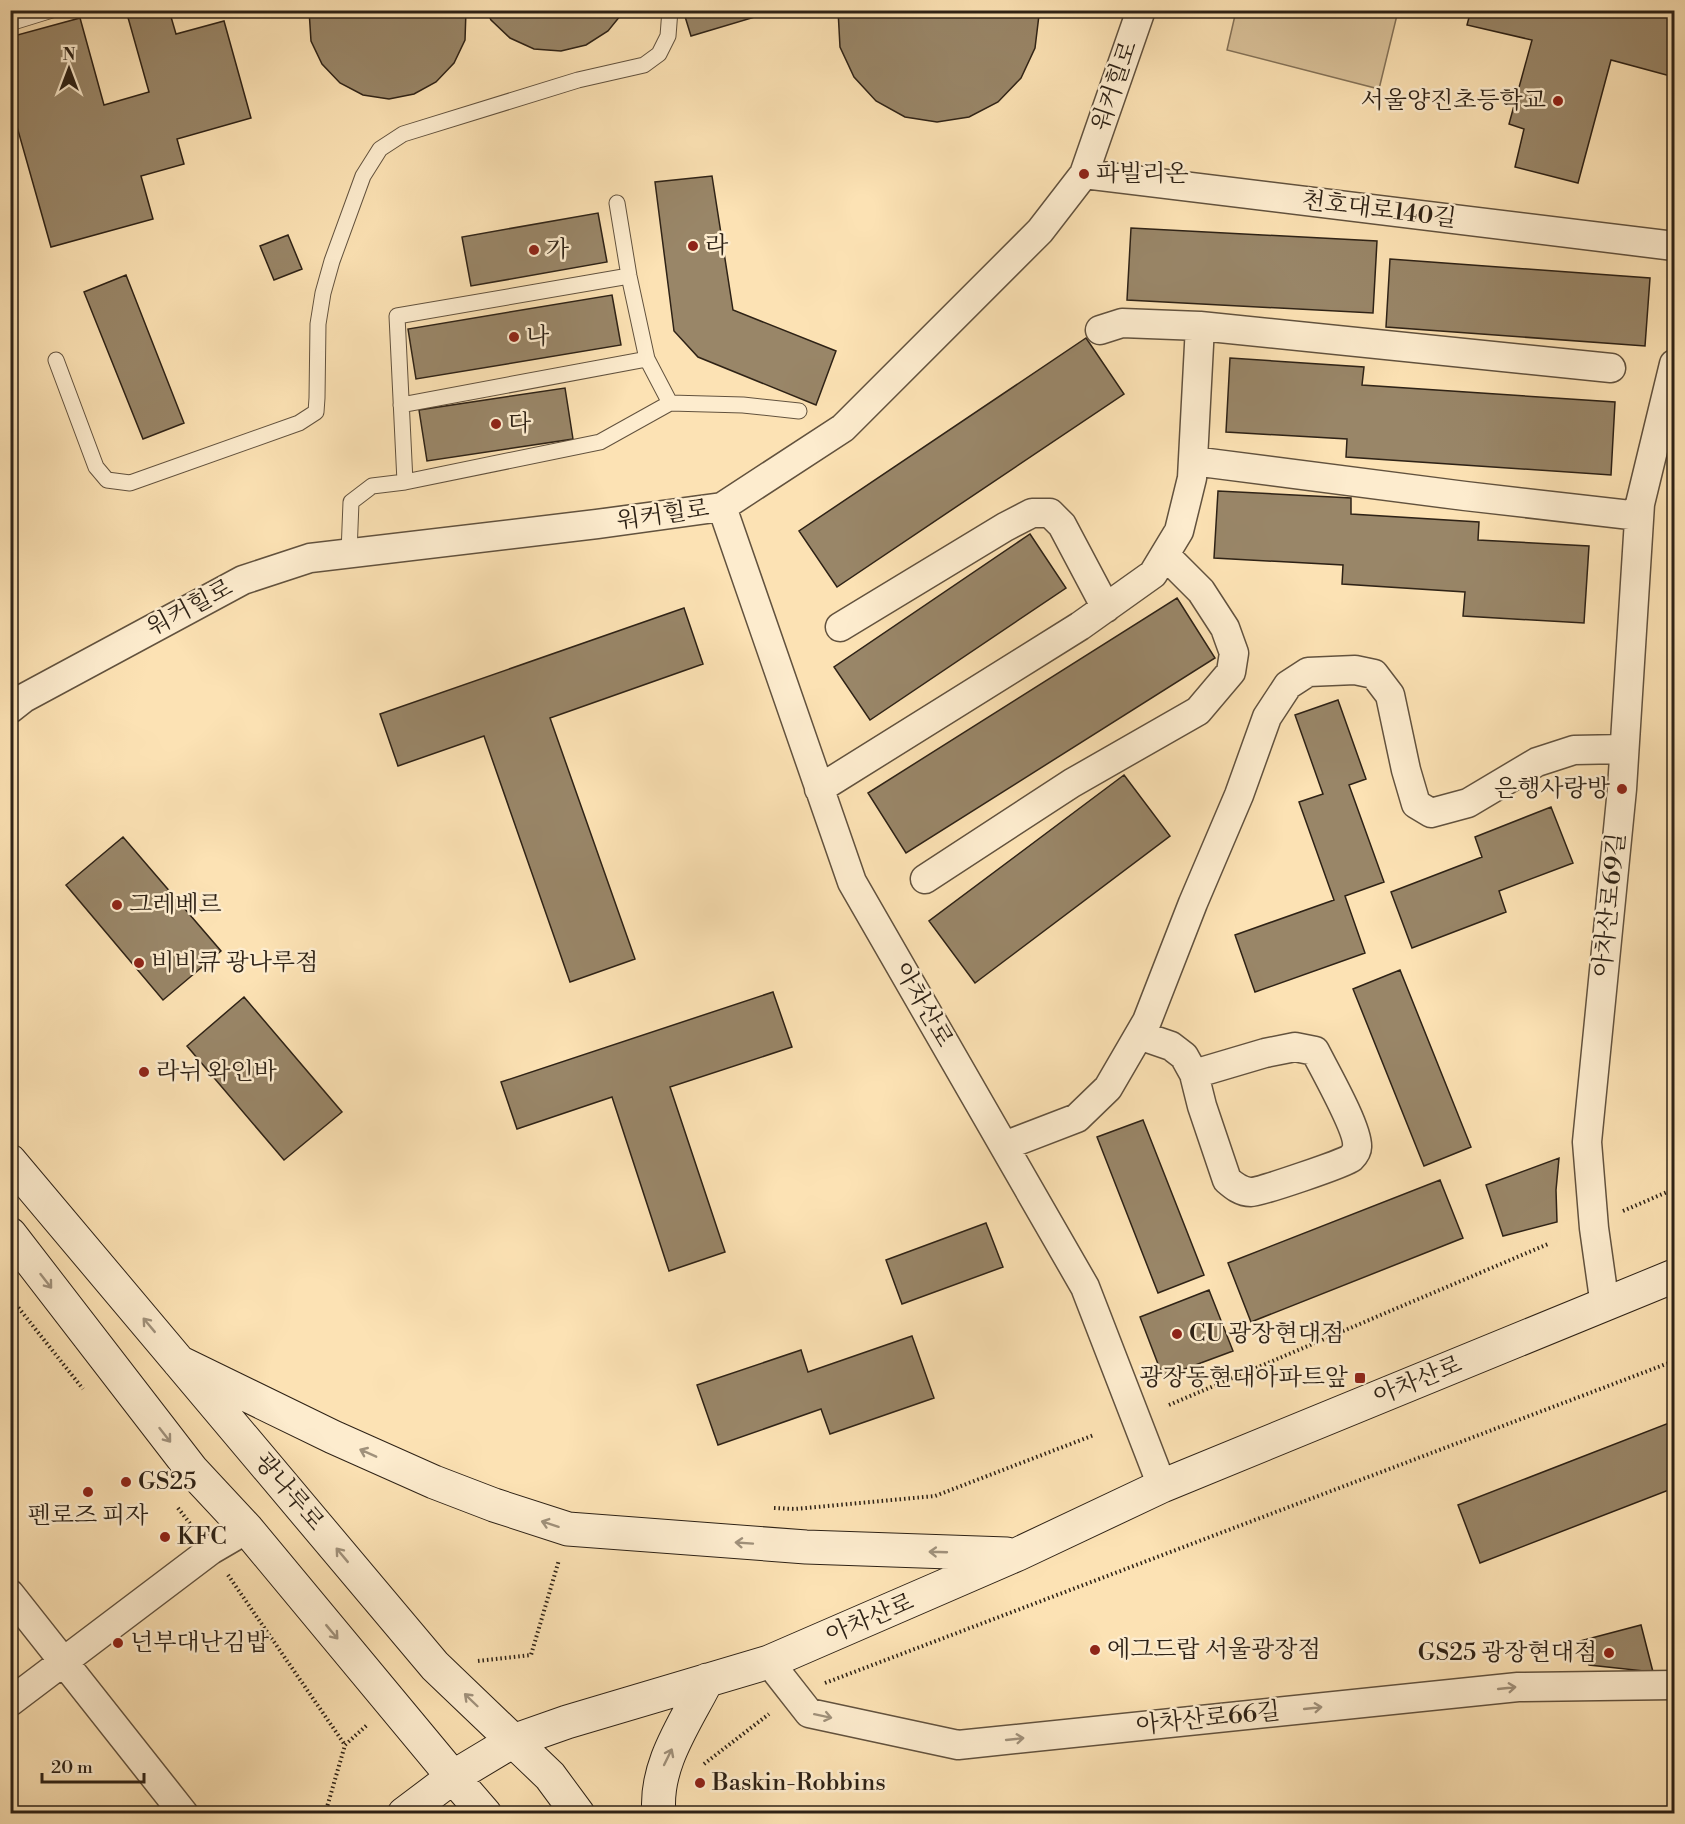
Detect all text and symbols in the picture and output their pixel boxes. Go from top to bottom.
street label: 워커힐로 [1086,37,1144,135]
north arrow [39,39,99,99]
text: N [63,45,76,65]
place label: 서울양진초등학교 [1361,86,1546,116]
marker: 서울양진초등학교 [1551,94,1565,108]
place label: 파빌리온 [1096,159,1189,189]
marker: 파빌리온 [1077,167,1091,181]
street label: 천호대로140길 [1300,186,1458,234]
place label: 라 [705,231,729,261]
place label: 가 [546,235,569,265]
marker: 라 [686,239,700,253]
marker: 가 [527,243,541,257]
place label: 나 [526,322,550,352]
marker: 나 [507,330,521,344]
place label: 다 [508,409,532,439]
marker: 다 [489,417,503,431]
street label: 워커힐로 [615,494,711,536]
street label: 워커힐로 [142,573,238,643]
place label: 은행사랑방 [1494,774,1611,804]
marker: 은행사랑방 [1615,782,1629,796]
street label: 아차산로69길 [1588,831,1632,979]
place label: 그레베르 [129,890,222,920]
marker: 그레베르 [110,898,124,912]
place label: 비비큐 광나루점 [151,948,318,978]
marker: 비비큐 광나루점 [132,956,146,970]
street label: 아차산로 [887,957,959,1053]
place label: 라뉘 와인바 [156,1057,277,1087]
marker: 라뉘 와인바 [137,1065,151,1079]
one-way arrow [40,1272,53,1288]
one-way arrow [142,1317,155,1333]
place label: CU 광장현대점 [1189,1319,1344,1349]
marker: CU 광장현대점 [1170,1327,1184,1341]
street label: 아차산로 [1369,1350,1467,1412]
place label: 광장동현대아파트앞 [1139,1363,1348,1393]
marker: 광장동현대아파트앞 [1353,1371,1367,1385]
one-way arrow [159,1427,172,1443]
street label: 광나루로 [248,1447,330,1537]
one-way arrow [360,1447,378,1458]
place label: GS25 [138,1467,196,1497]
marker: GS25 [119,1475,133,1489]
marker: 펜로즈 피자 [81,1485,95,1499]
place label: 펜로즈 피자 [28,1501,148,1531]
one-way arrow [541,1517,560,1528]
place label: KFC [177,1522,227,1552]
marker: KFC [158,1530,172,1544]
one-way arrow [734,1537,754,1548]
one-way arrow [929,1546,949,1557]
one-way arrow [335,1547,348,1563]
street label: 아차산로 [821,1587,919,1651]
one-way arrow [325,1624,339,1639]
place label: 넌부대난김밥 [130,1628,269,1658]
place label: 에그드랍 서울광장점 [1107,1635,1321,1665]
marker: 넌부대난김밥 [111,1636,125,1650]
place label: GS25 광장현대점 [1418,1638,1597,1668]
marker: 에그드랍 서울광장점 [1088,1643,1102,1657]
marker: GS25 광장현대점 [1602,1646,1616,1660]
one-way arrow [1497,1682,1517,1693]
one-way arrow [463,1693,478,1708]
street label: 아차산로66길 [1134,1697,1282,1741]
one-way arrow [1303,1702,1323,1713]
one-way arrow [813,1711,832,1723]
one-way arrow [1005,1733,1024,1744]
scale bar [42,1746,144,1784]
one-way arrow [663,1748,675,1766]
text: 20 m [51,1756,93,1779]
place label: Baskin-Robbins [711,1768,886,1798]
marker: Baskin-Robbins [693,1776,707,1790]

